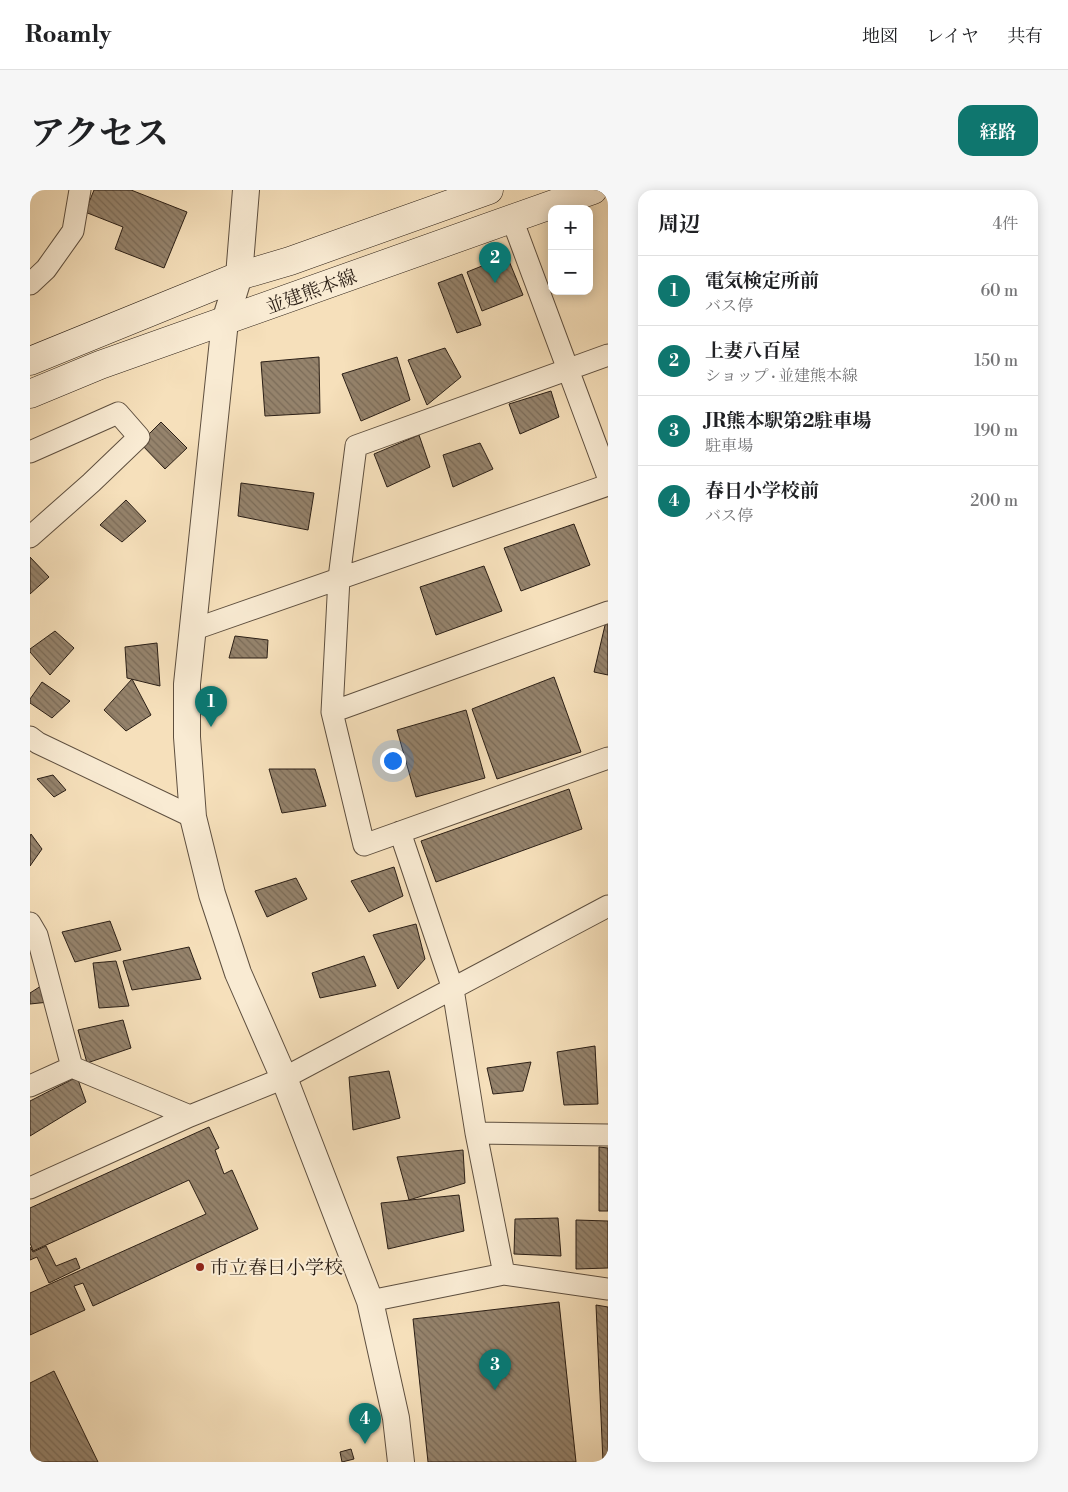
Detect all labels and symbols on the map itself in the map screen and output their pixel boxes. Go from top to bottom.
pin: 2 [479,242,511,283]
street label: 並建熊本線 [263,264,360,319]
pin: 1 [195,686,227,727]
your location [380,748,406,774]
place label: 市立春日小学校 [210,1256,343,1280]
marker: 市立春日小学校 [194,1261,206,1273]
pin: 3 [479,1349,511,1390]
pin: 4 [349,1403,381,1444]

